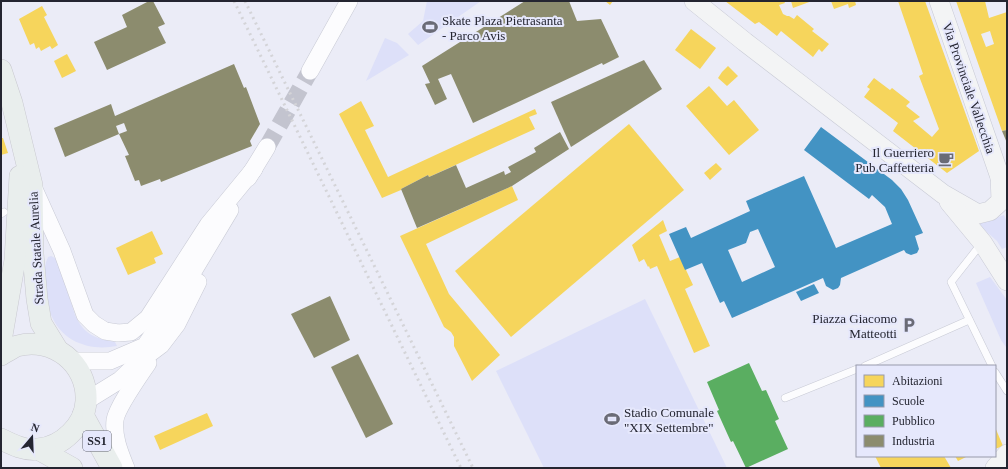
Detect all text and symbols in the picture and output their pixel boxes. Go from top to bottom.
place label: Skate Plaza Pietrasanta - Parco Avis [442,13,563,43]
sports icon: Skate Plaza Pietrasanta - Parco Avis [421,18,439,36]
street label: Via Provinciale Vallecchia [940,21,999,156]
place label: Il Guerriero Pub Caffetteria [855,145,934,175]
cafe icon: Il Guerriero Pub Caffetteria [937,150,955,168]
street label: Strada Statale Aurelia [26,191,46,305]
place label: Piazza Giacomo Matteotti [812,311,897,341]
parking icon: Piazza Giacomo Matteotti [900,316,918,334]
legend [856,365,996,457]
text: Abitazioni [892,374,943,388]
text: Scuole [892,394,925,408]
place label: Stadio Comunale "XIX Settembre" [624,405,714,435]
sports icon: Stadio Comunale "XIX Settembre" [603,410,621,428]
text: Pubblico [892,414,935,428]
north arrow [12,417,52,457]
text: N [30,421,41,435]
road number: SS1 [83,431,111,451]
text: Industria [892,434,935,448]

